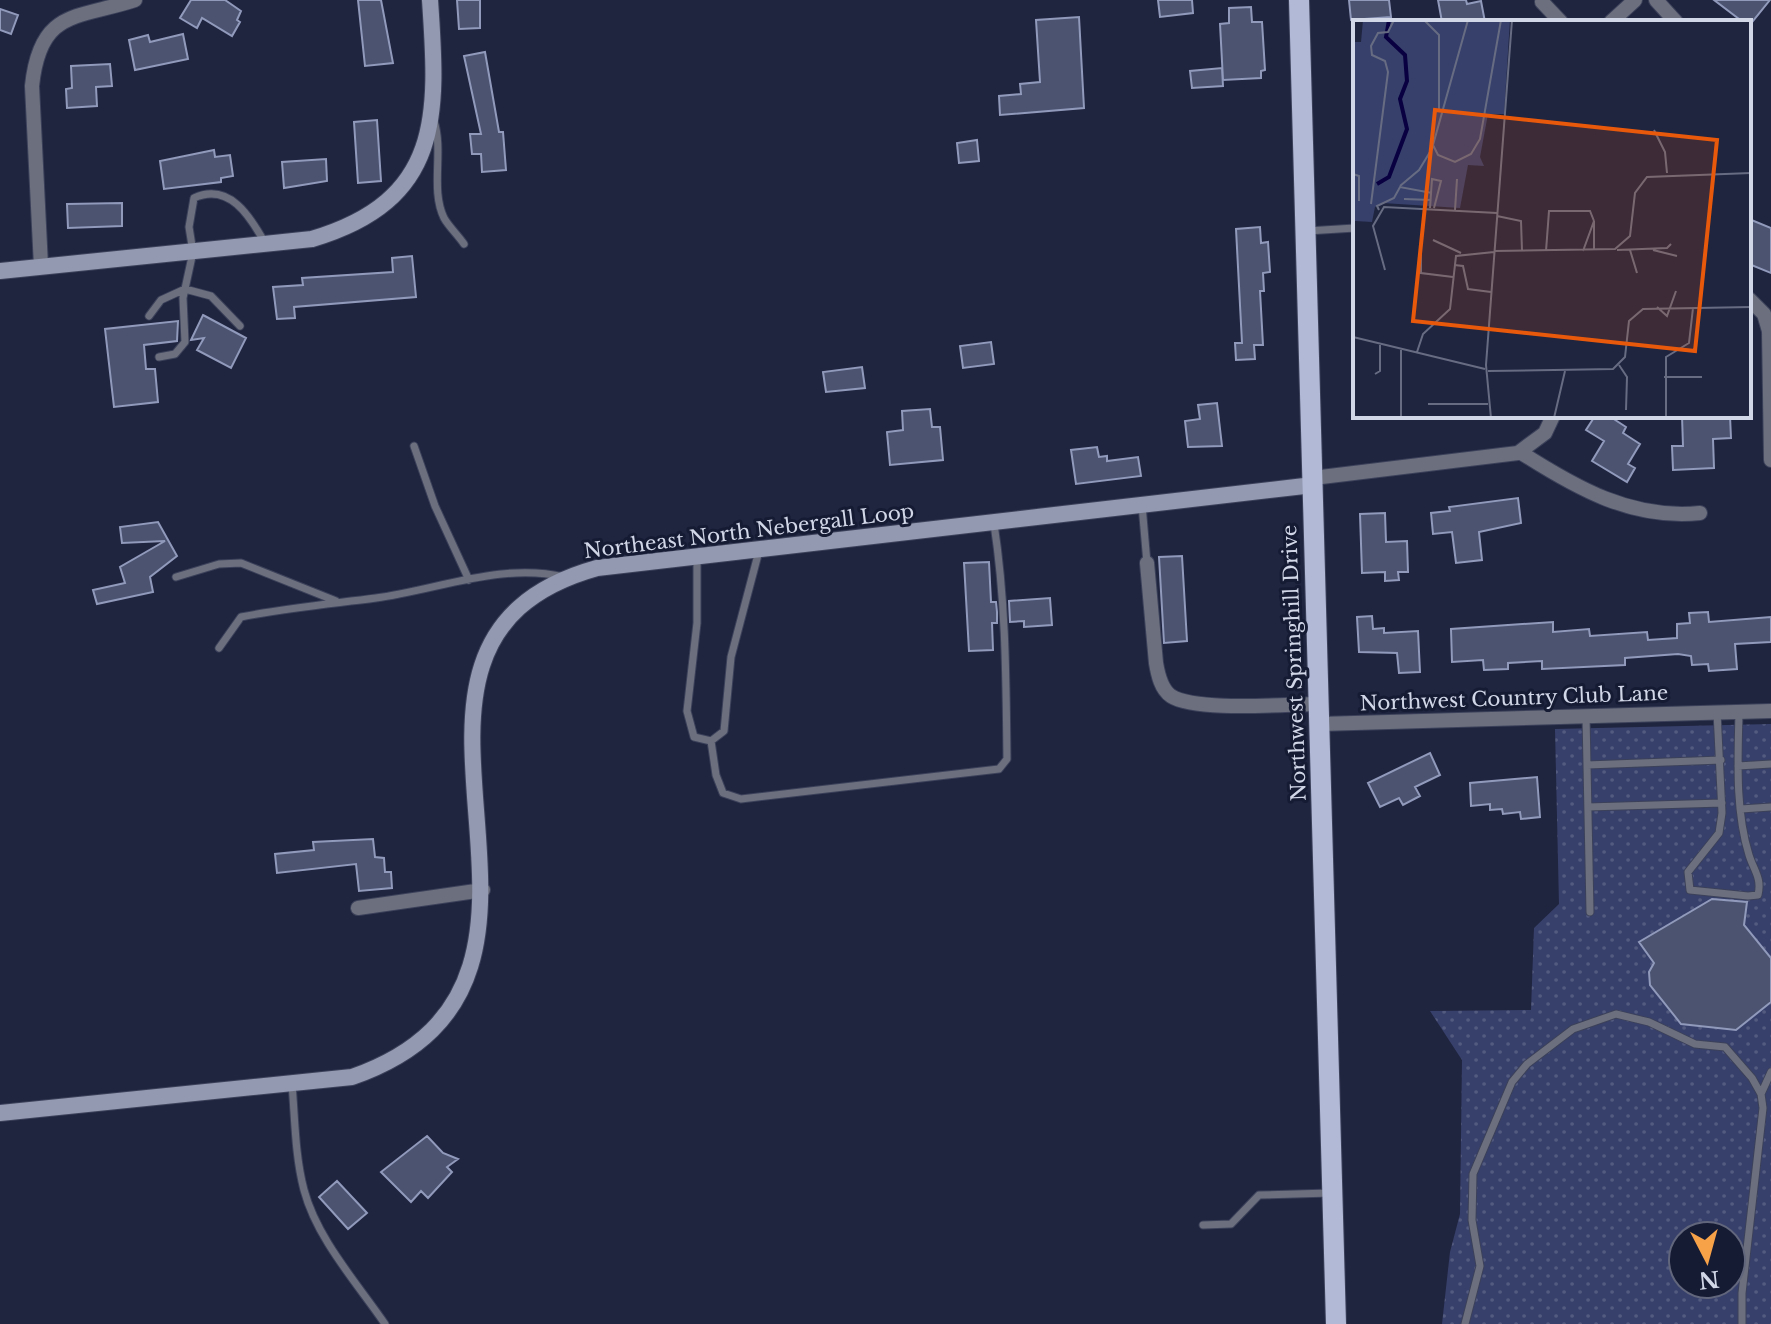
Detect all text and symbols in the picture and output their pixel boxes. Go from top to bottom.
inset map [1353,20,1751,418]
street label: Northeast North Nebergall Loop [583,499,915,563]
street label: Northwest Springhill Drive [1277,524,1311,802]
street label: Northwest Country Club Lane [1359,681,1669,715]
north arrow [1667,1220,1747,1300]
text: N [1697,1265,1721,1294]

